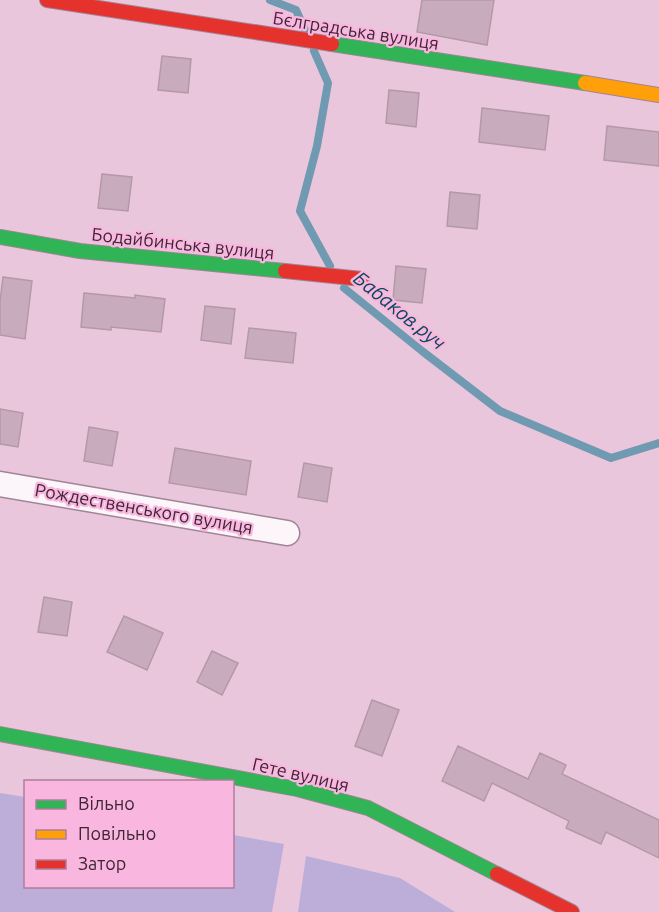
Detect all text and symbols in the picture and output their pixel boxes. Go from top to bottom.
street label: Бєлградська вулиця [272,7,440,53]
street label: Бодайбинська вулиця [91,223,275,263]
water label: Бабаков.руч [350,266,450,354]
street label: Рождественського вулиця [34,479,254,537]
street label: Гете вулиця [251,753,351,795]
legend [24,780,234,888]
text: Вільно [78,793,135,813]
text: Повільно [78,823,156,843]
text: Затор [78,853,126,873]

